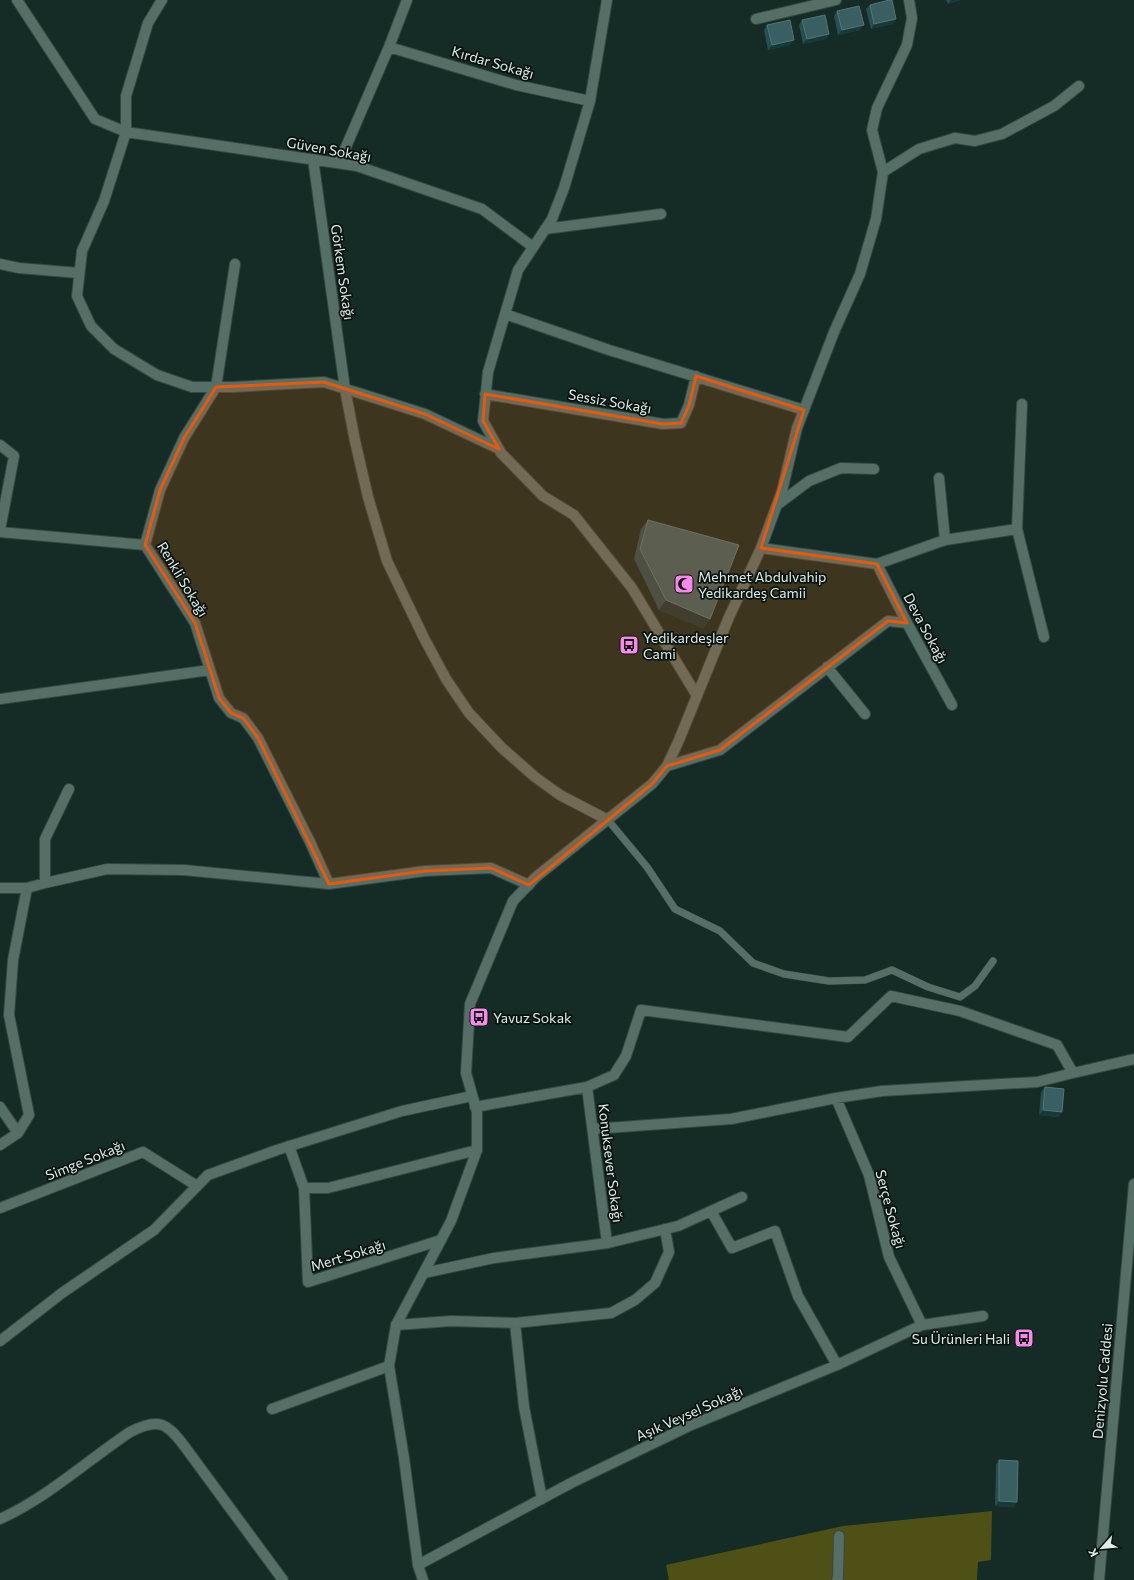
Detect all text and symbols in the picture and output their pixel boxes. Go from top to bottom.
street label: Kırdar Sokağı [450,42,536,82]
street label: Güven Sokağı [285,133,373,165]
street label: Görkem Sokağı [328,223,358,321]
street label: Sessiz Sokağı [567,385,653,417]
street label: Renkli Sokağı [154,538,212,620]
place label: Mehmet Abdulvahip Yedikardeş Camii [698,568,826,601]
mosque icon: Mehmet Abdulvahip Yedikardeş Camii [673,573,695,595]
street label: Deva Sokağı [900,590,952,666]
place label: Yedikardeşler Cami [643,629,729,662]
bus stop icon: Yedikardeşler Cami [618,634,640,656]
bus stop icon: Yavuz Sokak [468,1006,490,1028]
place label: Yavuz Sokak [493,1009,572,1026]
street label: Konuksever Sokağı [595,1103,627,1223]
street label: Simge Sokağı [43,1136,127,1184]
street label: Serçe Sokağı [872,1168,910,1250]
street label: Mert Sokağı [308,1236,388,1274]
street label: Denizyolu Caddesi [1088,1322,1116,1440]
bus stop icon: Su Ürünleri Hali [1013,1327,1035,1349]
place label: Su Ürünleri Hali [912,1330,1010,1347]
street label: Aşık Veysel Sokağı [633,1382,745,1444]
north arrow [1082,1528,1122,1568]
text: K [1085,1546,1100,1559]

